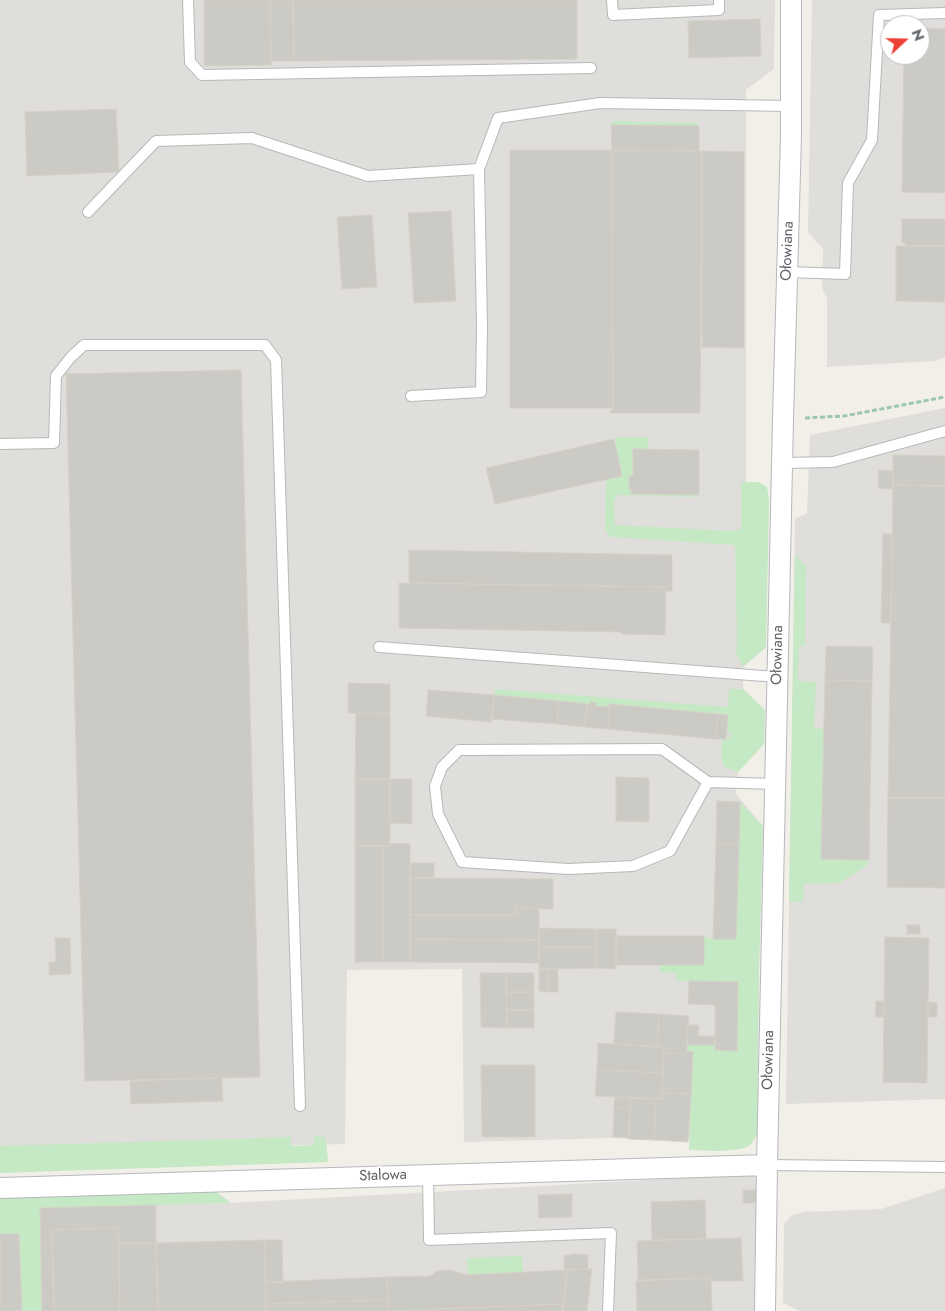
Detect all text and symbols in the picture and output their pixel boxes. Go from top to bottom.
north arrow [880,15,930,65]
text: N [907,26,929,44]
street label: Ołowiana [778,221,798,281]
street label: Ołowiana [768,625,788,685]
street label: Ołowiana [759,1030,779,1090]
street label: Stalowa [359,1166,407,1186]

